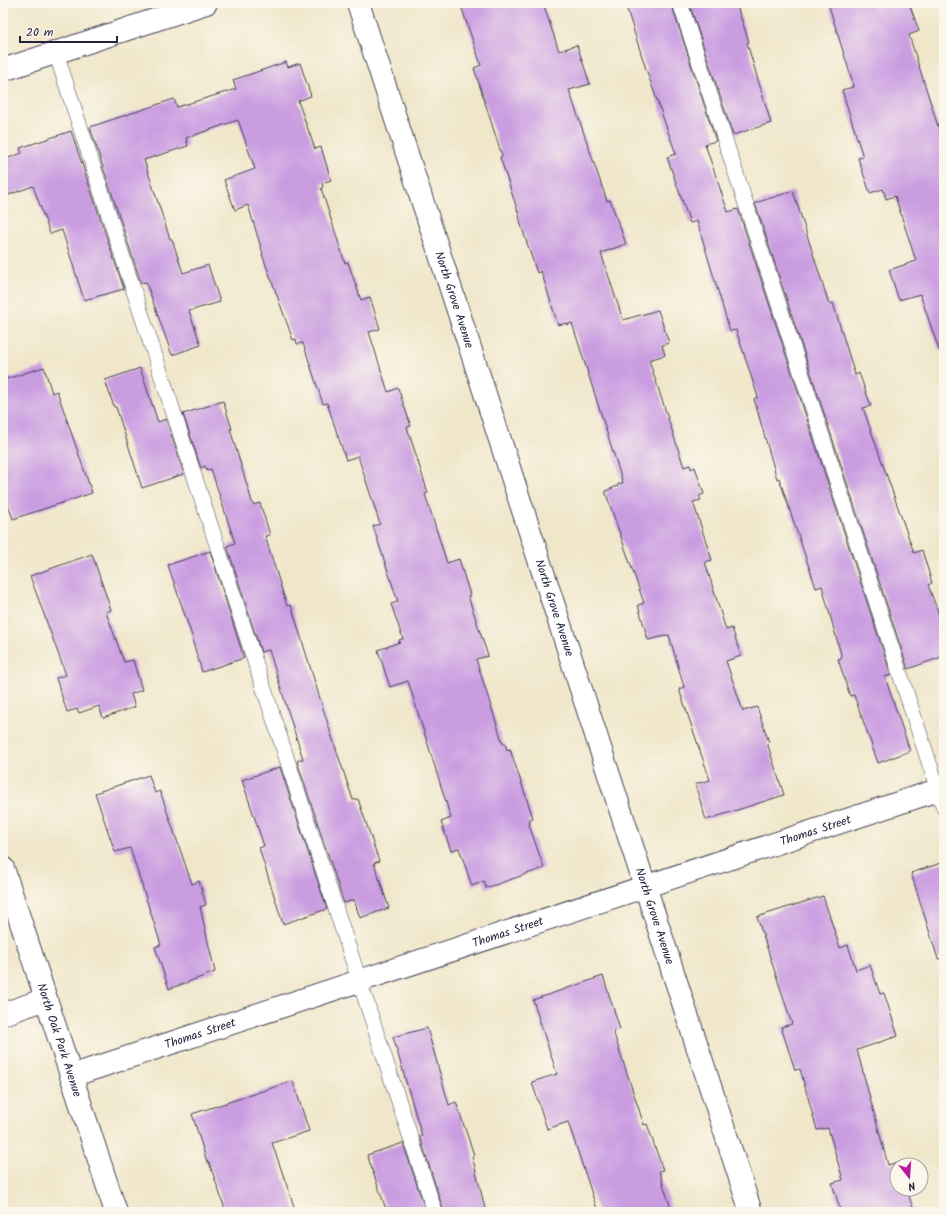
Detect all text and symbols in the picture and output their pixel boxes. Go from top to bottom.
scale bar [20,18,117,44]
text: 20 m [26,23,54,42]
street label: North Grove Avenue [429,249,479,351]
street label: North Grove Avenue [530,557,579,659]
street label: Thomas Street [778,810,854,851]
street label: North Grove Avenue [630,865,679,968]
street label: Thomas Street [470,912,546,953]
street label: North Oak Park Avenue [31,981,87,1100]
street label: Thomas Street [162,1013,239,1054]
north arrow [889,1157,929,1197]
text: N [906,1176,918,1195]

